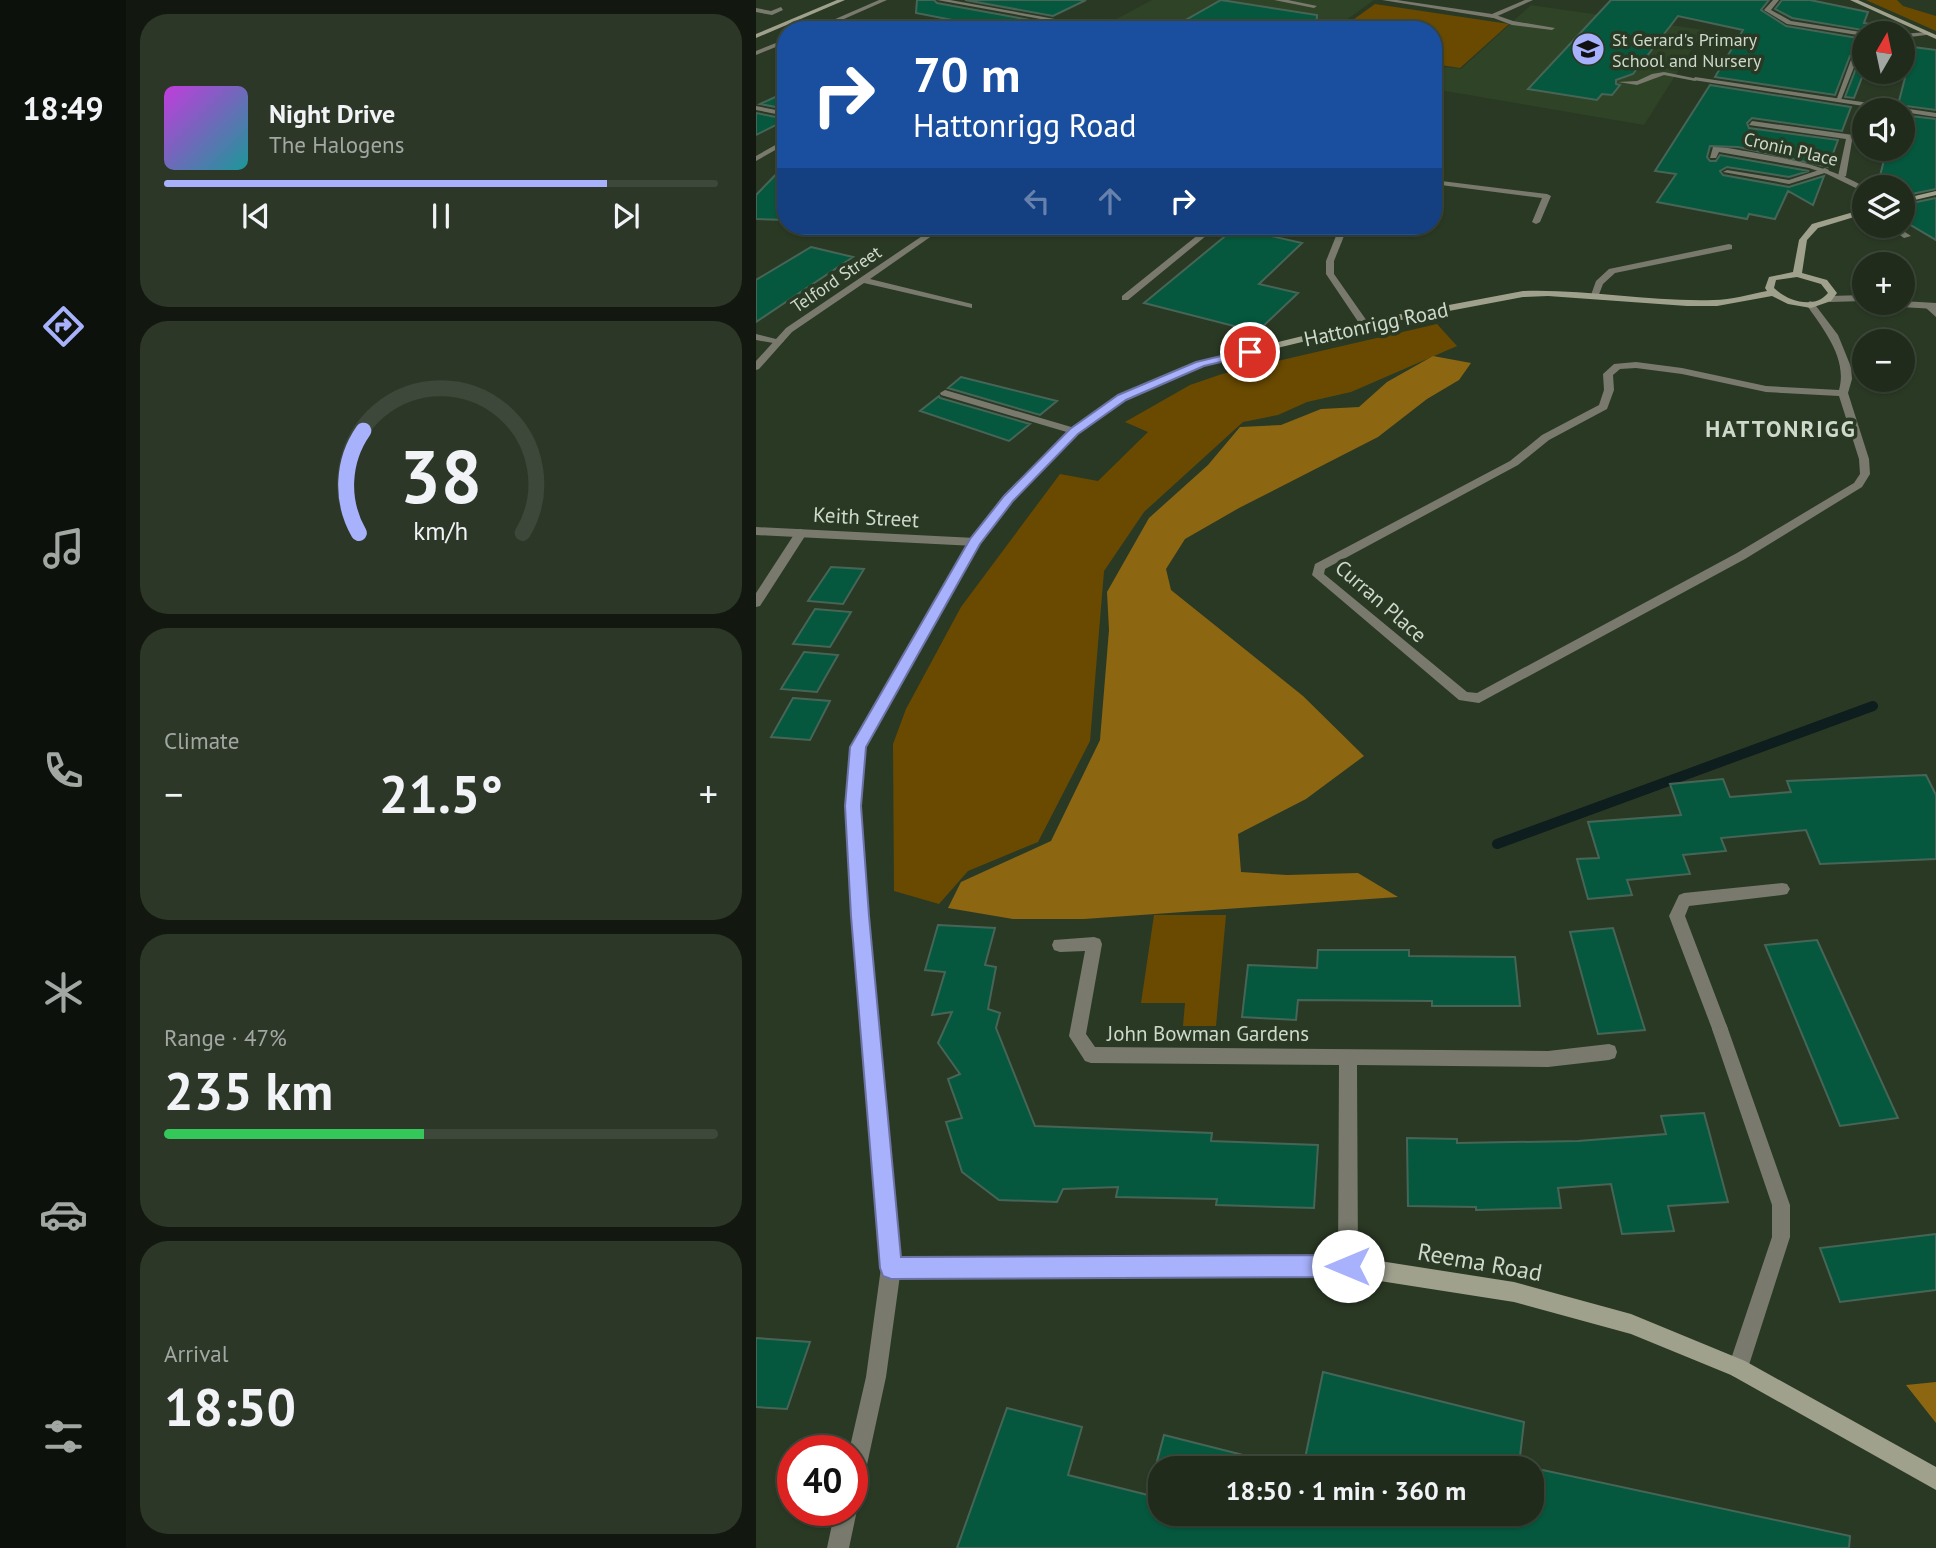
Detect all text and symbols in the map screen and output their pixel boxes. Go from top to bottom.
north arrow [1852,21,1914,84]
map controls [1852,21,1915,392]
place label: St Gerard's Primary School and Nursery [1612,28,1762,72]
school or university icon: St Gerard's Primary School and Nursery [1569,30,1607,68]
text: 70 m [913,42,1020,106]
icon: right [798,49,889,140]
text: 18:49 [22,87,104,129]
text: Night Drive [269,97,395,130]
button: sound [1852,98,1915,161]
text: Hattonrigg Road [913,104,1137,146]
street label: Cronin Place [1742,127,1840,171]
text: The Halogens [269,130,404,159]
button: layers [1852,175,1915,238]
icon: left [1018,182,1056,220]
icon: ahead [1091,182,1129,220]
icon: right [1164,182,1202,220]
icon: previous [237,197,275,235]
icon: pause [422,197,460,235]
icon: next [607,197,645,235]
street label: Telford Street [787,240,885,318]
button: + [1852,252,1915,315]
street label: Hattonrigg Road [1301,296,1451,352]
icon: directions [39,302,88,351]
pin [1220,322,1280,382]
button: − [1852,329,1915,392]
icon: arrive [1231,333,1269,371]
district label: HATTONRIGG [1705,414,1857,443]
text: 38 [400,430,482,524]
street label: Keith Street [812,501,920,533]
text: km/h [414,515,468,547]
icon: music [39,524,88,573]
street label: Curran Place [1330,554,1432,648]
text: Climate [164,726,239,755]
icon: phone [39,746,88,795]
text: 21.5° [379,760,503,827]
text: − [164,769,183,818]
text: + [699,769,718,818]
icon: climate [39,968,88,1017]
street label: John Bowman Gardens [1106,1020,1309,1047]
text: Range · 47% [164,1023,287,1052]
text: 235 km [164,1057,333,1124]
icon: car [39,1190,88,1239]
position arrow [1311,1229,1385,1303]
street label: Reema Road [1415,1236,1545,1288]
text: Arrival [164,1339,228,1368]
text: 18:50 [164,1373,296,1440]
icon: filters [39,1412,88,1461]
speed limit sign: 40 [777,1435,868,1526]
text: 18:50 · 1 min · 360 m [1226,1474,1466,1507]

